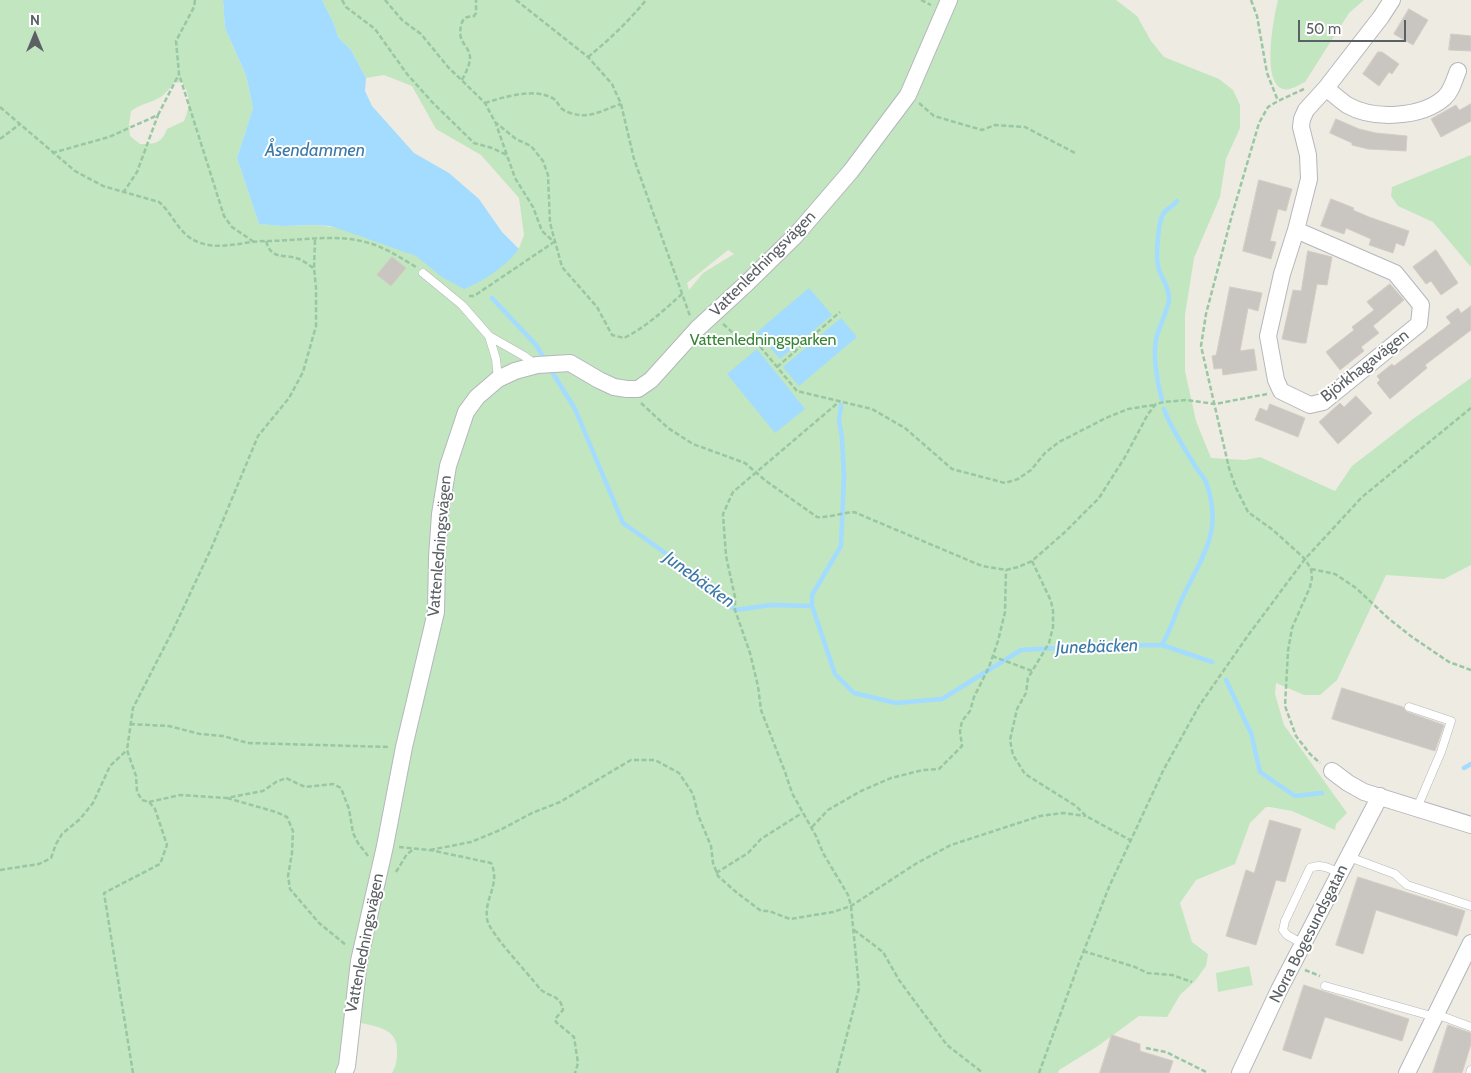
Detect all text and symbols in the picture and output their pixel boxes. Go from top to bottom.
north arrow [10,10,60,60]
scale bar [1301,10,1408,42]
text: N [30,11,40,29]
text: 50 m [1306,20,1341,38]
water label: Åsendammen [265,140,365,162]
street label: Vattenledningsvägen [706,207,820,321]
street label: Björkhagavägen [1317,326,1413,406]
park label: Vattenledningsparken [690,330,836,350]
street label: Vattenledningsvägen [424,475,456,617]
water label: Junebäcken [659,547,739,613]
water label: Junebäcken [1055,635,1139,659]
street label: Norra Bogesundsgatan [1266,862,1352,1006]
street label: Vattenledningsvägen [342,872,388,1014]

